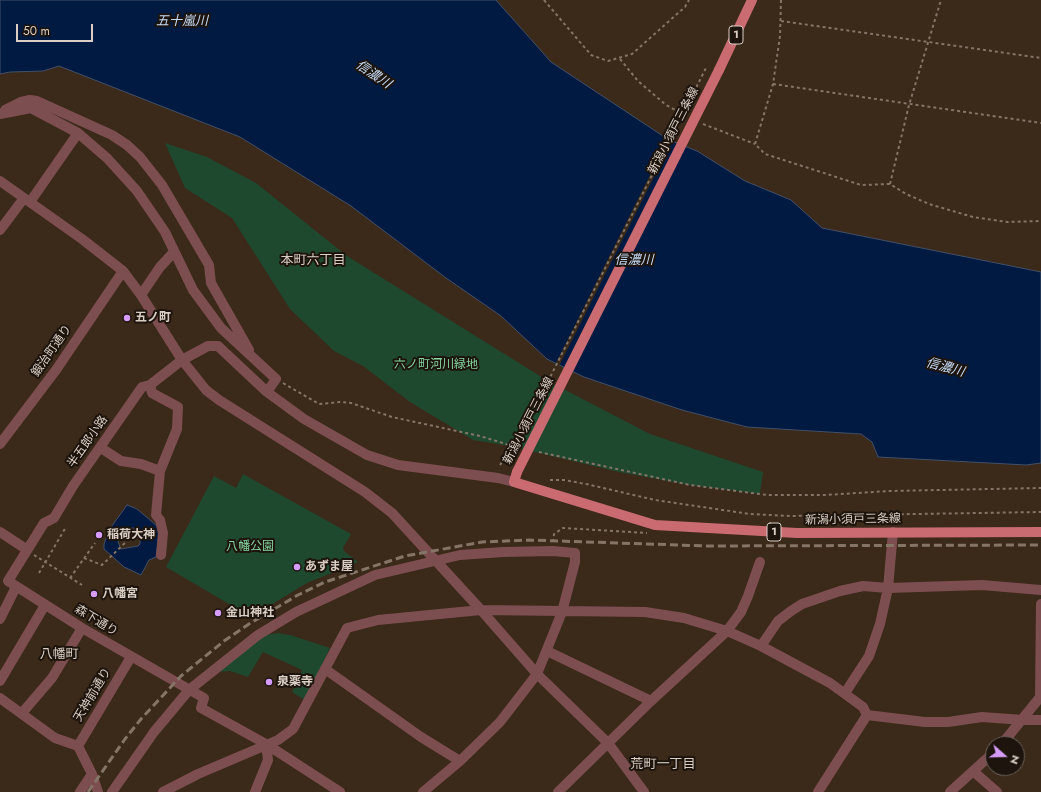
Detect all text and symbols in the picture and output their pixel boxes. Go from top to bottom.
water label: 五十嵐川 [156,14,208,30]
scale bar [18,16,95,42]
text: 50 m [23,22,50,40]
road number: 1 [729,26,743,44]
water label: 信濃川 [352,58,394,92]
street label: 新潟小須戸三条線 [646,85,702,177]
district label: 本町六丁目 [281,253,345,269]
water label: 信濃川 [615,253,653,269]
place label: 五ノ町 [135,311,171,325]
marker: 五ノ町 [122,313,132,323]
street label: 鍛治町通り [29,322,75,380]
water label: 信濃川 [924,355,966,381]
park label: 六ノ町河川緑地 [394,358,478,372]
street label: 新潟小須戸三条線 [501,375,557,467]
street label: 半五郎小路 [65,413,111,471]
street label: 新潟小須戸三条線 [805,512,901,528]
road number: 1 [767,523,781,541]
place label: 稲荷大神 [107,528,155,542]
marker: 稲荷大神 [94,530,104,540]
park label: 八幡公園 [226,540,274,554]
place label: あずま屋 [305,560,353,574]
marker: あずま屋 [292,562,302,572]
place label: 八幡宮 [102,587,138,601]
marker: 八幡宮 [89,589,99,599]
street label: 森下通り [72,602,120,640]
place label: 金山神社 [226,606,274,620]
marker: 金山神社 [213,608,223,618]
district label: 八幡町 [40,647,78,663]
street label: 天神前通り [71,666,115,724]
place label: 泉薬寺 [277,675,313,689]
marker: 泉薬寺 [264,677,274,687]
north arrow [985,736,1025,776]
text: N [1006,753,1024,767]
district label: 荒町一丁目 [631,757,695,773]

